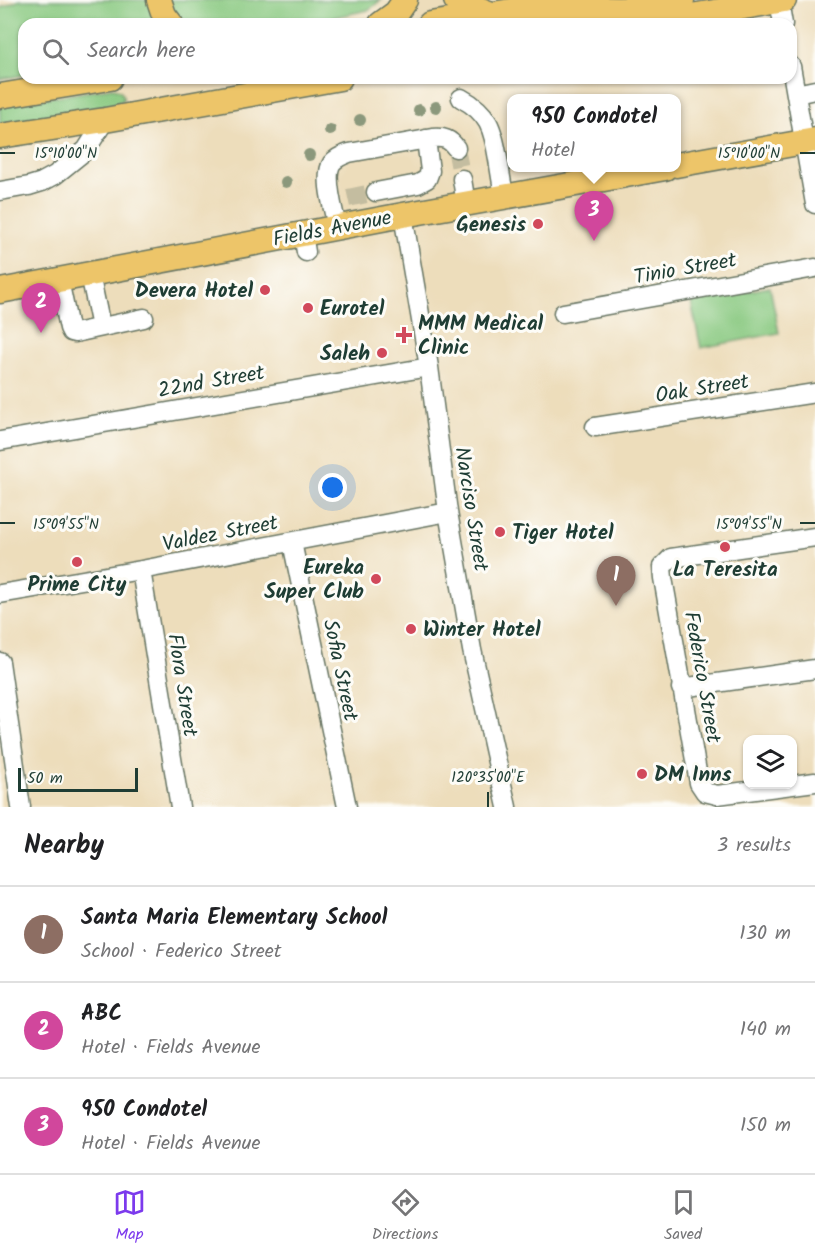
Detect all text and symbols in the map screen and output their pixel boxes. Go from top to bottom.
search box [18,18,797,84]
text: Search here [87,34,195,69]
icon: search [39,35,72,68]
popup [507,94,681,172]
text: 950 Condotel [531,100,657,135]
text: Hotel [531,135,575,167]
text: 15°10'00"N [35,142,97,166]
text: 15°10'00"N [718,142,780,166]
pin: 3 [574,192,614,241]
street label: Fields Avenue [270,202,395,257]
place label: Genesis [456,209,526,242]
marker: Genesis [531,217,545,231]
street label: Tinio Street [631,244,740,295]
place label: Devera Hotel [135,275,253,308]
marker: Devera Hotel [258,283,272,297]
pin: 2 [22,284,60,333]
place label: Eurotel [320,293,385,326]
marker: Eurotel [301,301,315,315]
place label: MMM Medical Clinic [418,308,544,365]
marker: MMM Medical Clinic [395,326,413,344]
place label: Saleh [320,338,370,371]
marker: Saleh [375,346,389,360]
street label: 22nd Street [155,357,268,408]
street label: Oak Street [653,366,752,413]
street label: Narciso Street [444,445,497,575]
your location [318,473,347,502]
street label: Valdez Street [160,507,282,562]
text: 15°09'55"N [33,513,99,537]
text: 15°09'55"N [716,513,782,537]
place label: Tiger Hotel [512,517,614,550]
marker: Tiger Hotel [493,525,507,539]
marker: La Teresita [718,540,732,554]
place label: Eureka Super Club [264,552,364,609]
place label: La Teresita [672,554,778,587]
marker: Prime City [70,555,84,569]
pin: 1 [596,556,636,606]
place label: Prime City [28,569,127,602]
marker: Eureka Super Club [369,572,383,586]
street label: Federico Street [674,609,729,746]
place label: Winter Hotel [423,614,541,647]
street label: Sofia Street [313,616,367,725]
marker: Winter Hotel [404,622,418,636]
street label: Flora Street [157,631,206,740]
map controls [743,735,797,789]
button: layers [743,735,797,789]
place label: DM Inns [654,759,732,792]
scale bar [18,765,138,792]
text: 50 m [27,766,63,791]
text: 120°35'00"E [451,766,526,790]
marker: DM Inns [635,767,649,781]
text: Nearby [24,825,104,867]
text: 3 results [717,830,791,862]
text: Santa Maria Elementary School [81,901,387,936]
text: 1 [40,918,47,950]
text: 130 m [739,918,791,950]
text: School · Federico Street [81,936,282,968]
text: ABC [81,997,122,1032]
text: 2 [38,1014,49,1046]
text: 140 m [740,1014,791,1046]
text: Hotel · Fields Avenue [81,1032,260,1064]
text: 950 Condotel [81,1093,207,1128]
text: 3 [38,1110,49,1142]
text: 150 m [740,1110,791,1142]
text: Hotel · Fields Avenue [81,1128,260,1160]
tab: Map [113,1186,146,1247]
tab: Directions [372,1186,438,1247]
tab: Saved [664,1186,702,1247]

